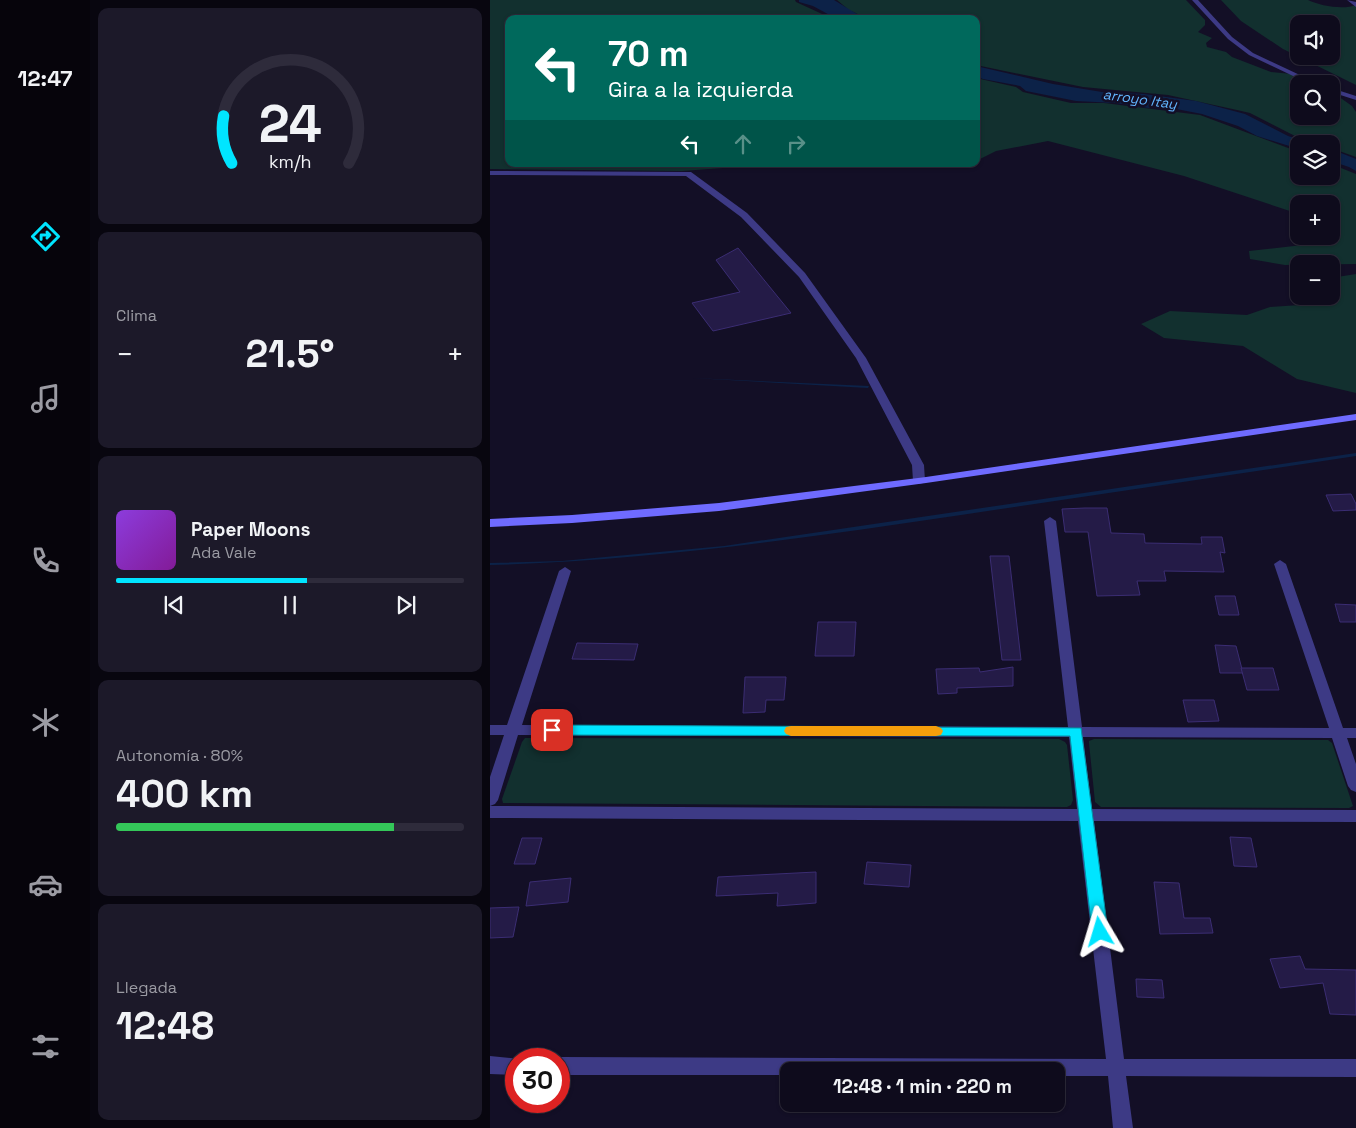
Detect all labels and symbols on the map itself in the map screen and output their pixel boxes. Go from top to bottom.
water label: arroyo Itay [1102,85,1179,113]
pin [531,709,573,751]
position arrow [1073,905,1125,957]
speed limit sign: 30 [505,1048,570,1113]

